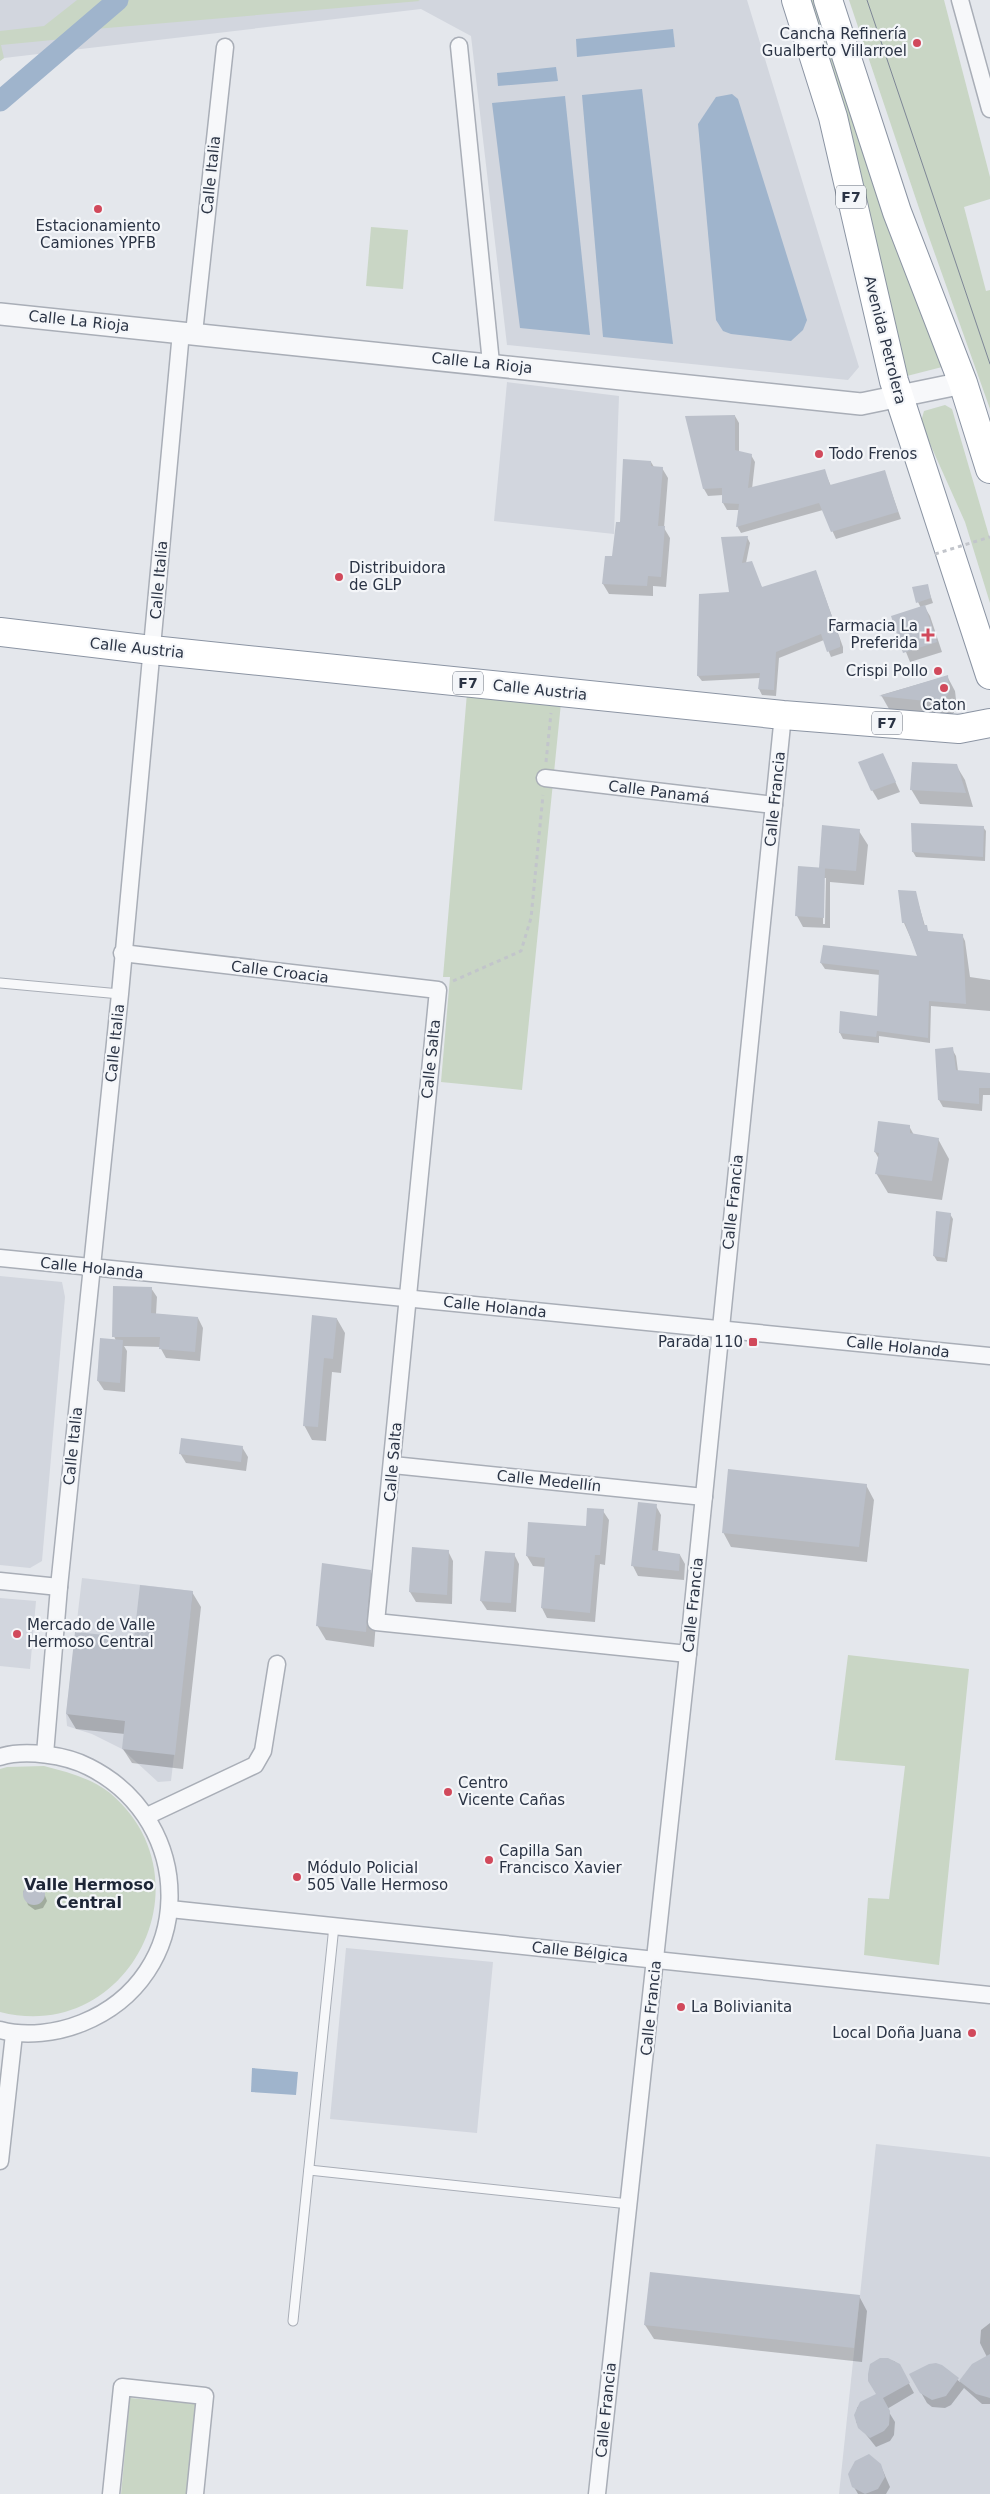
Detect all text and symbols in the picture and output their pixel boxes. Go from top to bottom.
place label: Cancha Refinería Gualberto Villarroel [762,25,907,60]
marker: Cancha Refinería Gualberto Villarroel [911,37,923,49]
street label: Calle Italia [198,135,224,215]
road number: F7 [836,186,866,208]
marker: Estacionamiento Camiones YPFB [92,203,104,215]
place label: Estacionamiento Camiones YPFB [35,217,161,252]
street label: Avenida Petrolera [860,274,910,406]
street label: Calle La Rioja [28,307,130,335]
street label: Calle La Rioja [431,349,533,377]
place label: Todo Frenos [828,445,918,463]
marker: Todo Frenos [813,448,825,460]
street label: Calle Italia [147,540,171,620]
place label: Distribuidora de GLP [349,559,446,594]
marker: Distribuidora de GLP [333,571,345,583]
place label: Farmacia La Preferida [828,617,918,652]
marker: Farmacia La Preferida [922,629,934,641]
street label: Calle Austria [89,634,185,662]
place label: Crispi Pollo [846,662,928,680]
marker: Crispi Pollo [932,665,944,677]
road number: F7 [453,671,483,694]
street label: Calle Austria [492,676,588,704]
marker: Caton [938,682,950,694]
place label: Caton [922,696,966,714]
road number: F7 [872,711,902,734]
street label: Calle Francia [761,750,789,848]
street label: Calle Panamá [607,777,711,807]
street label: Calle Croacia [230,957,330,987]
street label: Calle Italia [102,1003,128,1083]
street label: Calle Salta [418,1018,444,1100]
street label: Calle Francia [719,1153,747,1251]
street label: Calle Holanda [39,1254,145,1282]
street label: Calle Holanda [442,1293,548,1321]
place label: Parada 110 [658,1333,743,1351]
street label: Calle Holanda [845,1333,951,1361]
marker: Parada 110 [747,1336,759,1348]
street label: Calle Italia [60,1406,86,1486]
street label: Calle Salta [381,1421,405,1503]
street label: Calle Medellín [496,1467,602,1495]
street label: Calle Francia [679,1556,707,1654]
place label: Mercado de Valle Hermoso Central [27,1616,155,1651]
marker: Mercado de Valle Hermoso Central [11,1628,23,1640]
place label: Centro Vicente Cañas [458,1774,565,1809]
marker: Centro Vicente Cañas [442,1786,454,1798]
place label: Capilla San Francisco Xavier [499,1842,623,1877]
marker: Capilla San Francisco Xavier [483,1854,495,1866]
place label: Módulo Policial 505 Valle Hermoso [307,1859,448,1894]
marker: Módulo Policial 505 Valle Hermoso [291,1871,303,1883]
district label: Valle Hermoso Central [24,1875,154,1912]
street label: Calle Bélgica [531,1938,629,1966]
street label: Calle Francia [637,1959,665,2057]
place label: La Bolivianita [691,1998,792,2016]
marker: La Bolivianita [675,2001,687,2013]
place label: Local Doña Juana [832,2024,962,2042]
marker: Local Doña Juana [966,2027,978,2039]
street label: Calle Francia [592,2361,620,2459]

